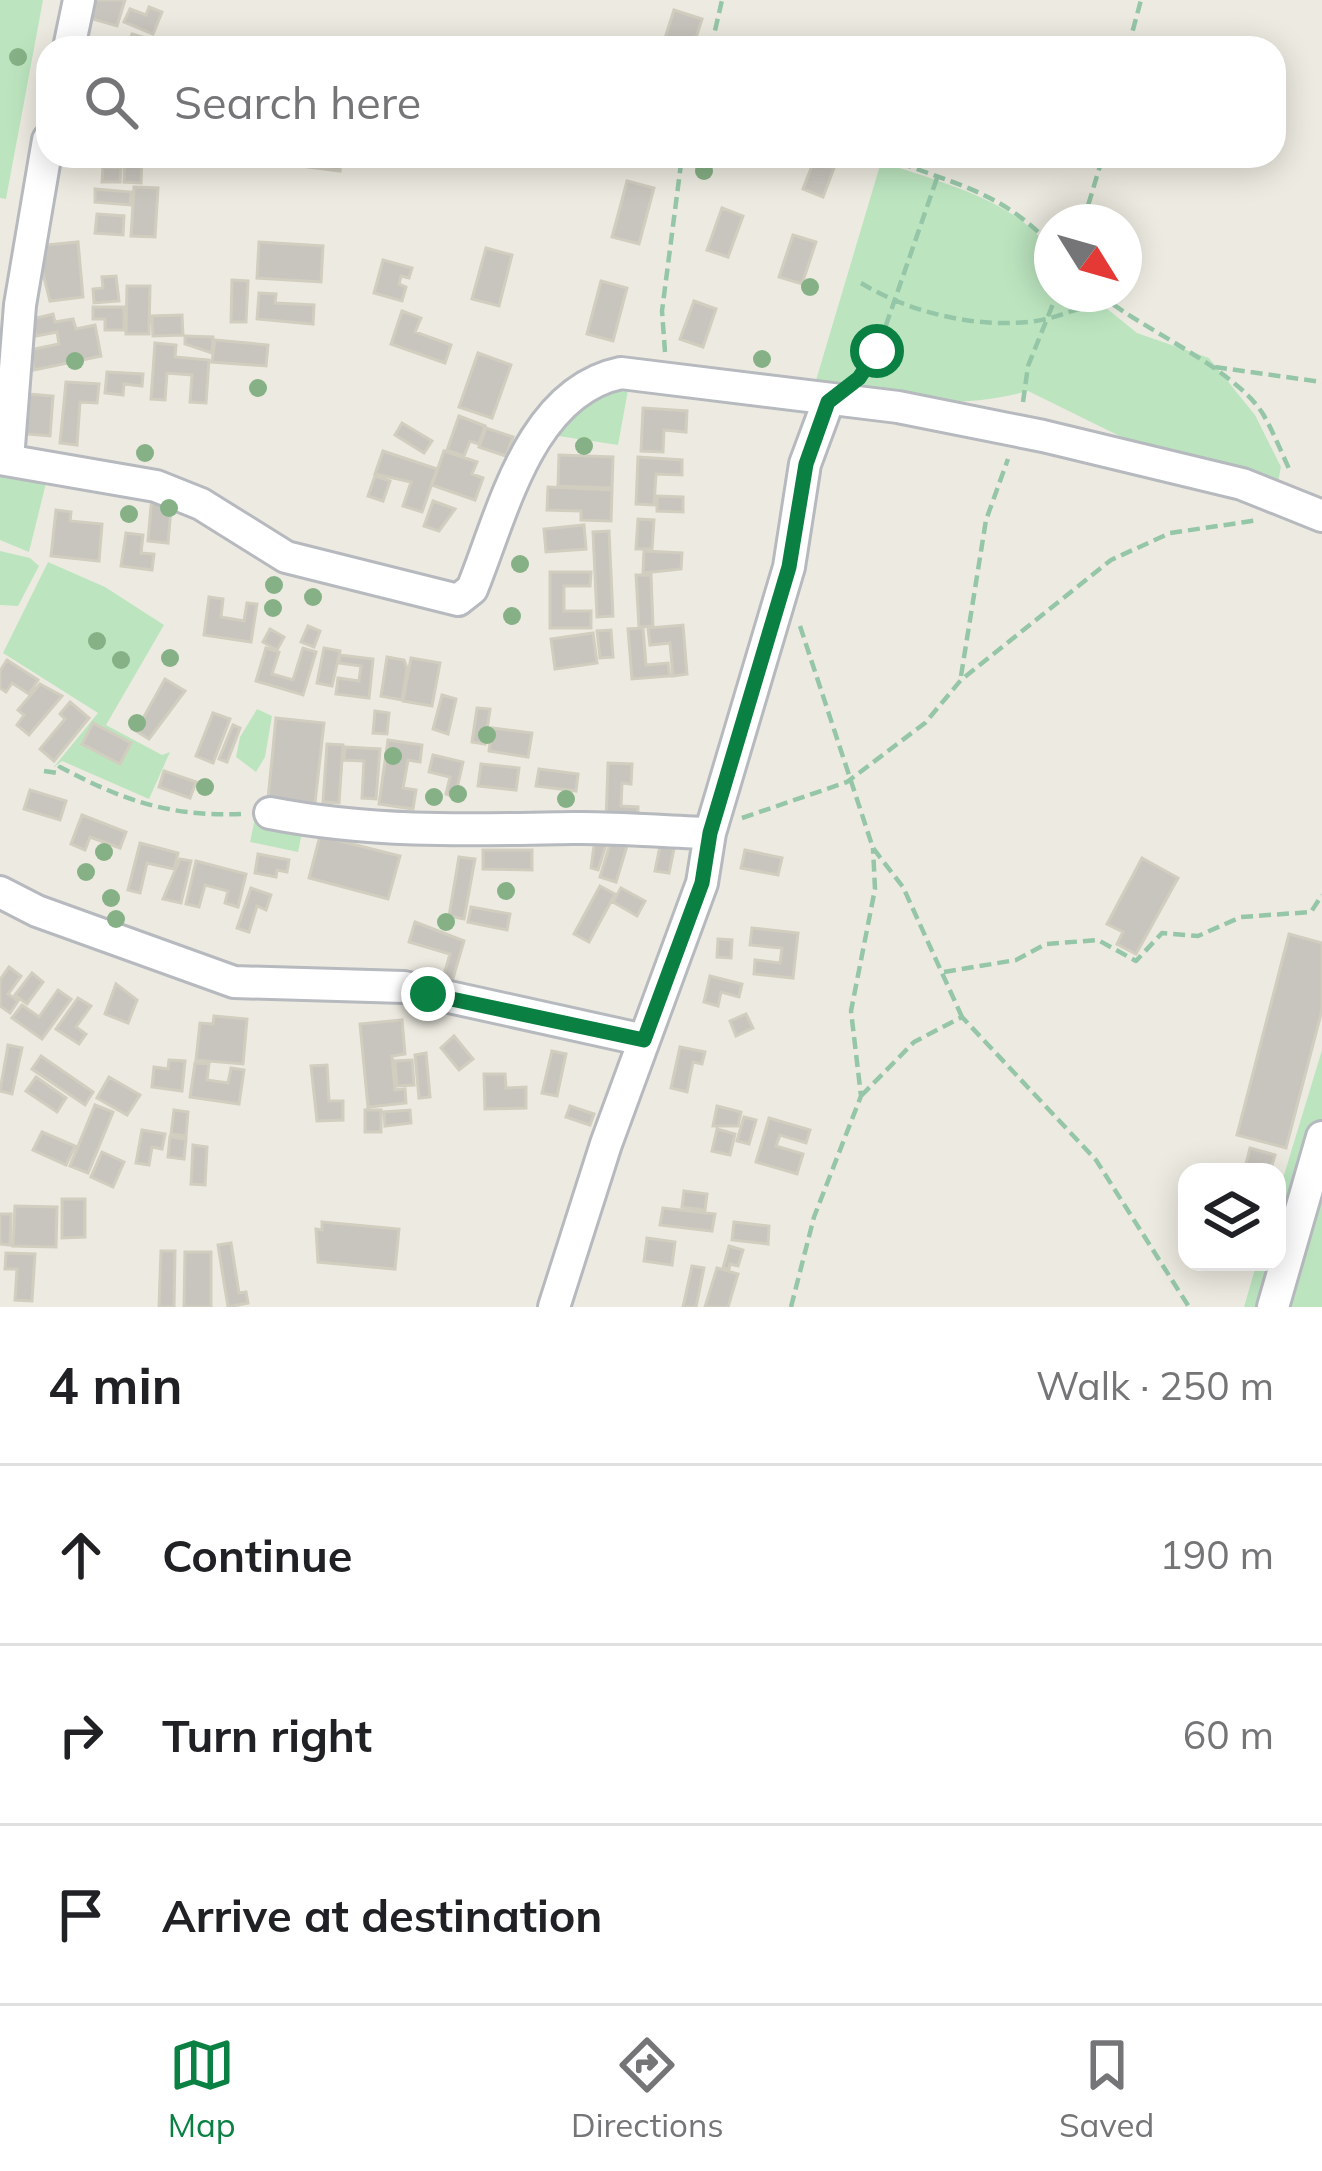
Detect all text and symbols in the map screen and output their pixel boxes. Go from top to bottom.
search box [36,36,1286,168]
icon: search [78,69,144,135]
text: Search here [174,74,421,130]
north arrow [1034,204,1142,312]
route start [850,324,904,378]
route end [401,967,455,1021]
map controls [1178,1163,1286,1271]
button: layers [1178,1163,1286,1271]
text: 4 min [48,1353,183,1417]
text: Walk · 250 m [1036,1361,1274,1410]
icon: ahead [48,1522,114,1588]
text: Continue [162,1527,352,1583]
text: 190 m [1159,1530,1274,1579]
icon: right [48,1702,114,1768]
text: Turn right [162,1707,372,1763]
text: 60 m [1183,1710,1274,1759]
icon: arrive [48,1882,114,1948]
text: Arrive at destination [162,1887,602,1943]
tab: Map [168,2032,236,2145]
tab: Directions [571,2032,724,2145]
tab: Saved [1059,2032,1154,2145]

